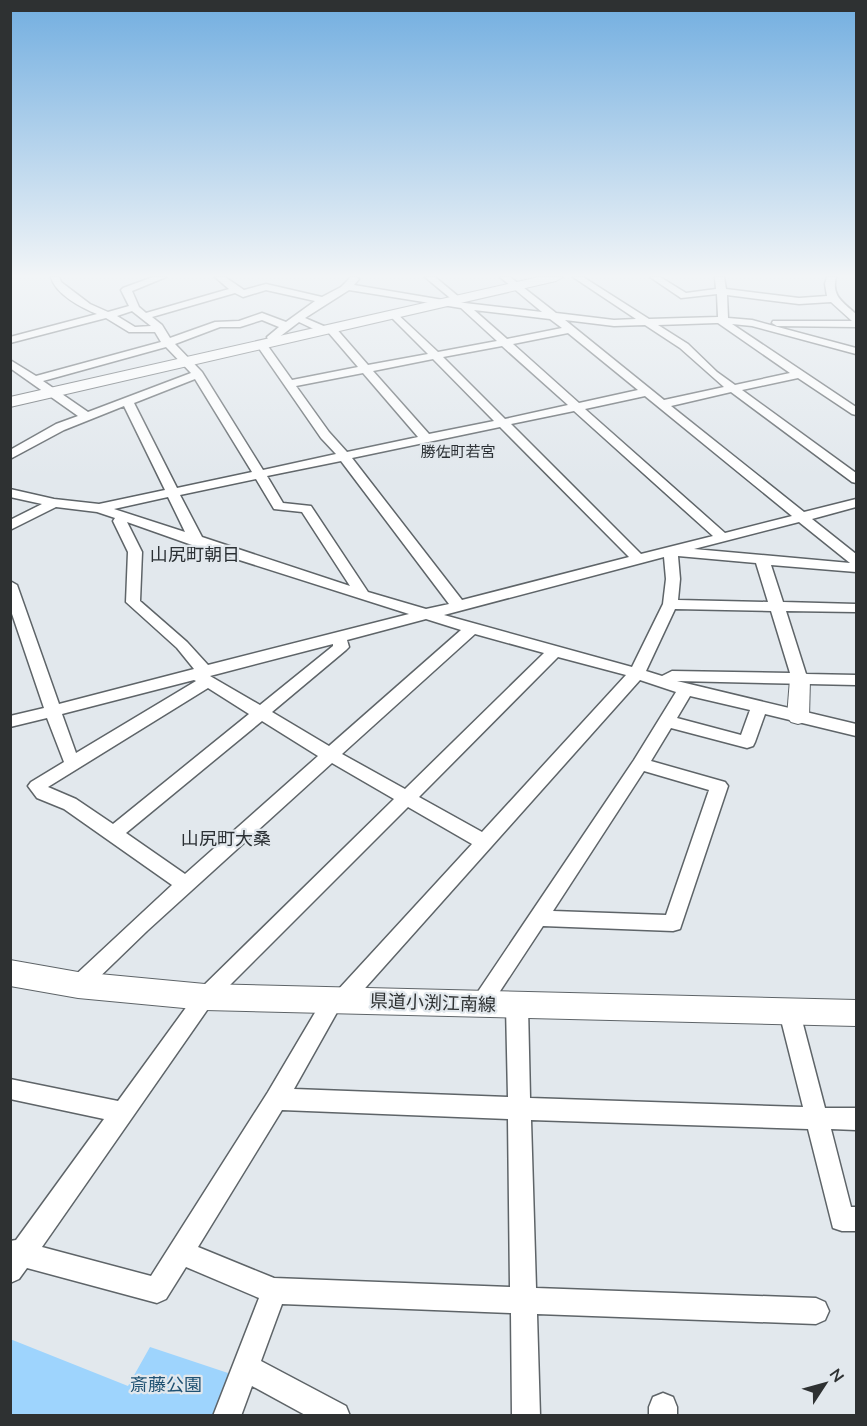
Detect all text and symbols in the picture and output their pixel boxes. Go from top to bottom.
district label: 勝佐町若宮 [420,442,496,461]
district label: 山尻町朝日 [150,543,240,566]
district label: 山尻町大桑 [181,827,271,850]
street label: 県道小渕江南線 [370,989,496,1016]
north arrow [795,1354,855,1414]
text: N [825,1364,849,1386]
park label: 斎藤公園 [130,1373,202,1396]

